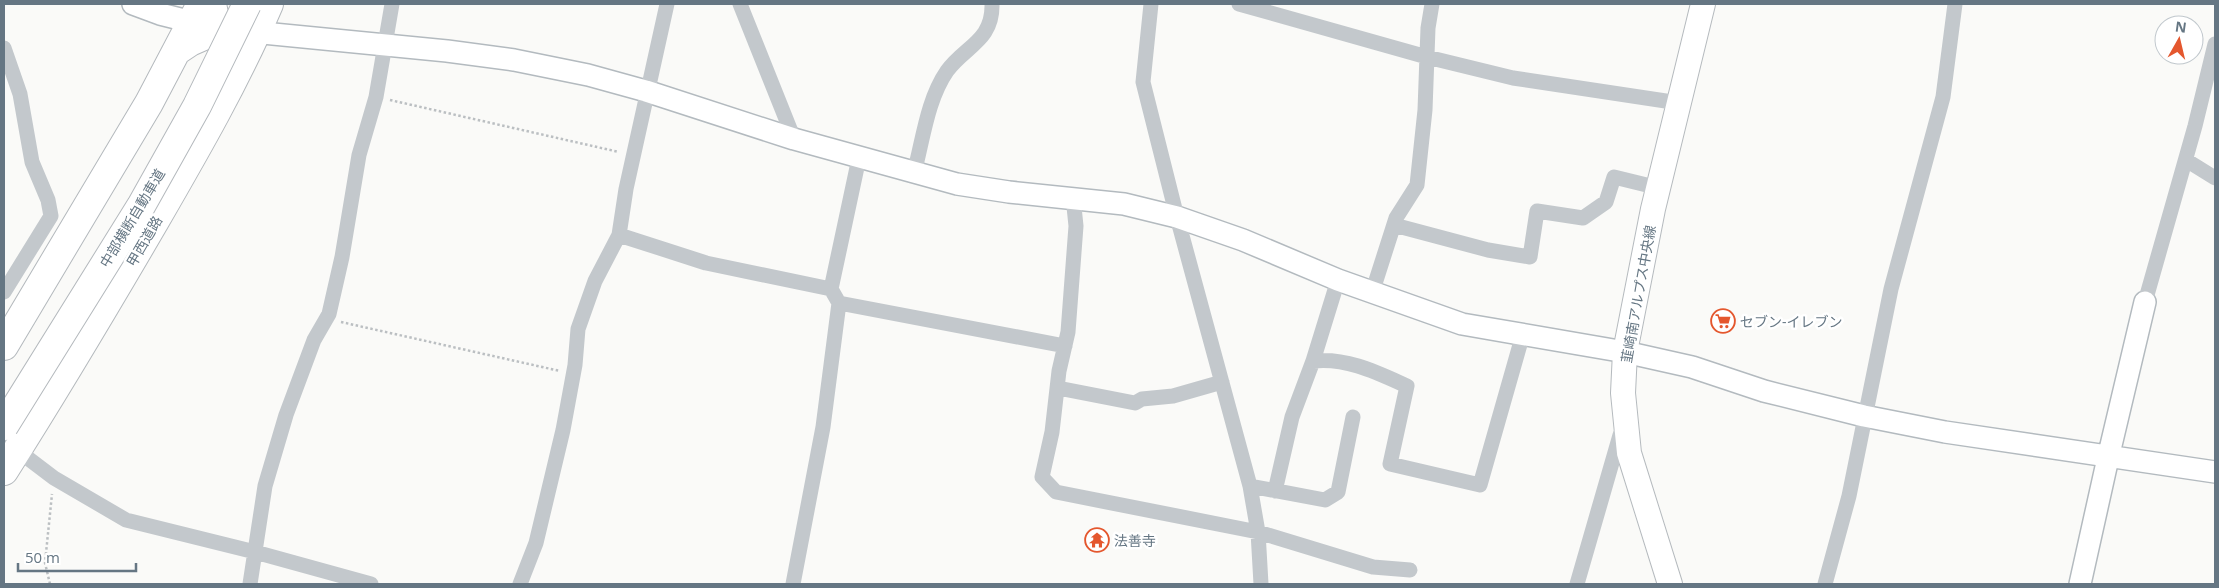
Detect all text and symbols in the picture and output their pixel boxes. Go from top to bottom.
north arrow [2154,15,2204,65]
text: N [2174,16,2188,37]
street label: 中部横断自動車道 [95,165,169,271]
street label: 甲西道路 [122,212,166,270]
street label: 韮崎南アルプス中央線 [1616,223,1660,365]
supermarket icon: セブン-イレブン [1710,308,1736,334]
place label: セブン-イレブン [1740,312,1843,331]
temple icon: 法善寺 [1084,527,1110,553]
place label: 法善寺 [1114,531,1156,550]
scale bar [18,540,135,572]
text: 50 m [25,547,60,567]

